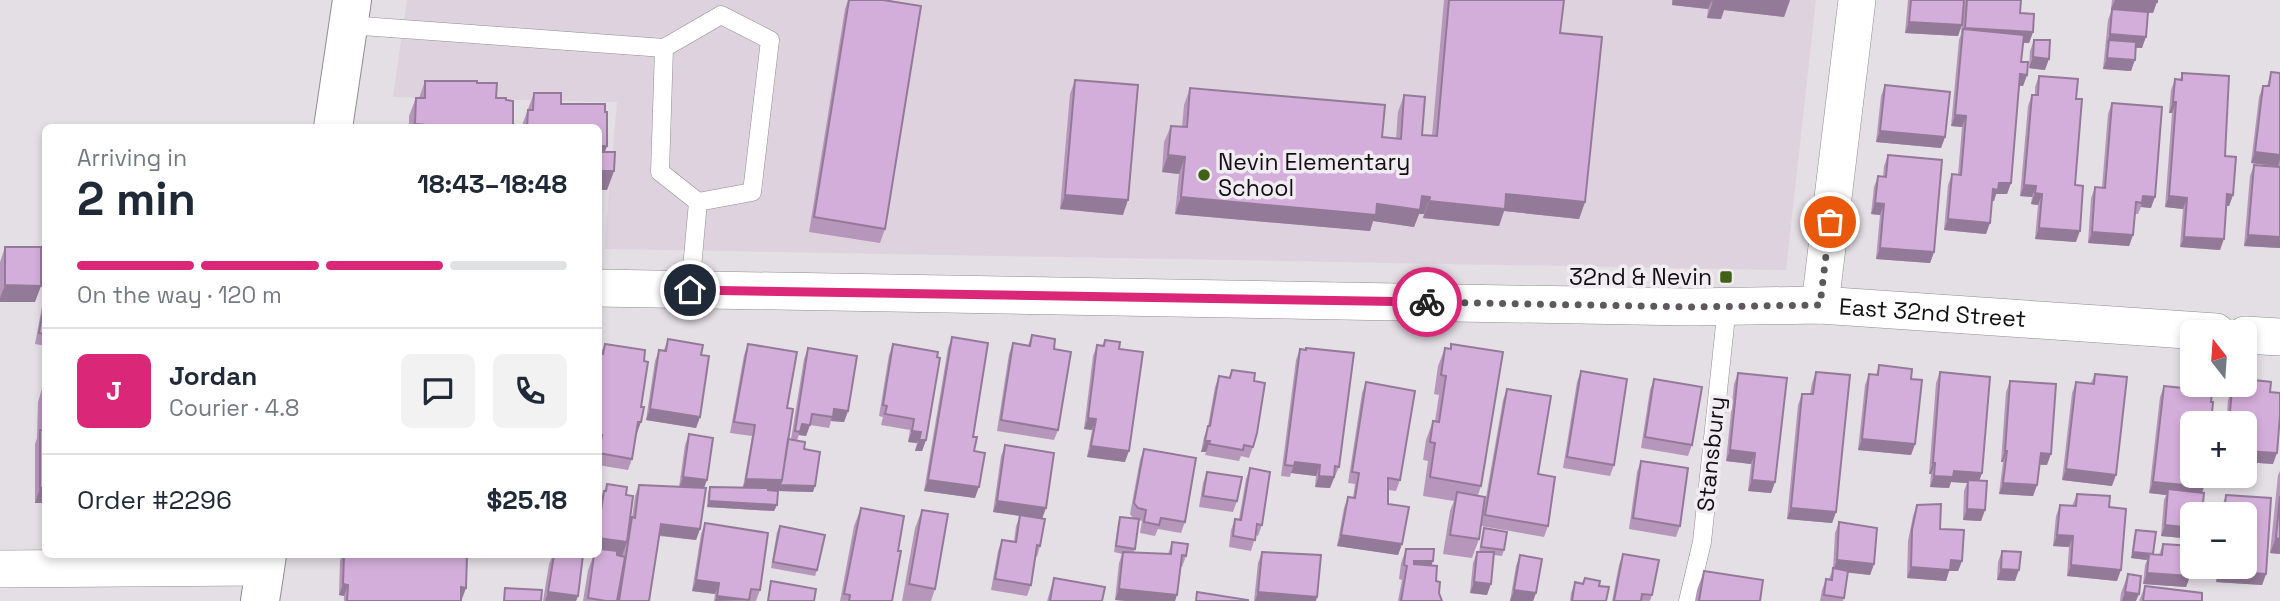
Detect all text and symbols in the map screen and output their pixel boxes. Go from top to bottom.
text: Arriving in [77,143,187,173]
place label: Nevin Elementary School [1218,147,1410,203]
text: 18:43–18:48 [417,167,567,201]
marker: Nevin Elementary School [1196,167,1212,183]
text: 2 min [77,170,196,228]
pin [1800,192,1860,252]
icon: bag [1811,203,1849,241]
pin [660,260,720,320]
place label: 32nd & Nevin [1569,262,1712,292]
courier [1392,267,1462,337]
marker: 32nd & Nevin [1718,269,1734,285]
icon: home [671,271,709,309]
text: On the way · 120 m [77,280,282,310]
icon: bike [1408,283,1446,321]
street label: East 32nd Street [1838,291,2027,334]
north arrow [2180,320,2258,397]
map controls [2180,320,2257,579]
button: chat [401,354,475,428]
button: phone [493,354,567,428]
text: Jordan [169,359,257,393]
text: J [106,374,122,408]
text: Courier · 4.8 [169,393,299,423]
street label: Stansbury [1690,395,1732,513]
button: + [2180,411,2257,488]
text: Order #2296 [77,483,232,517]
text: $25.18 [486,483,567,517]
button: − [2180,502,2257,579]

